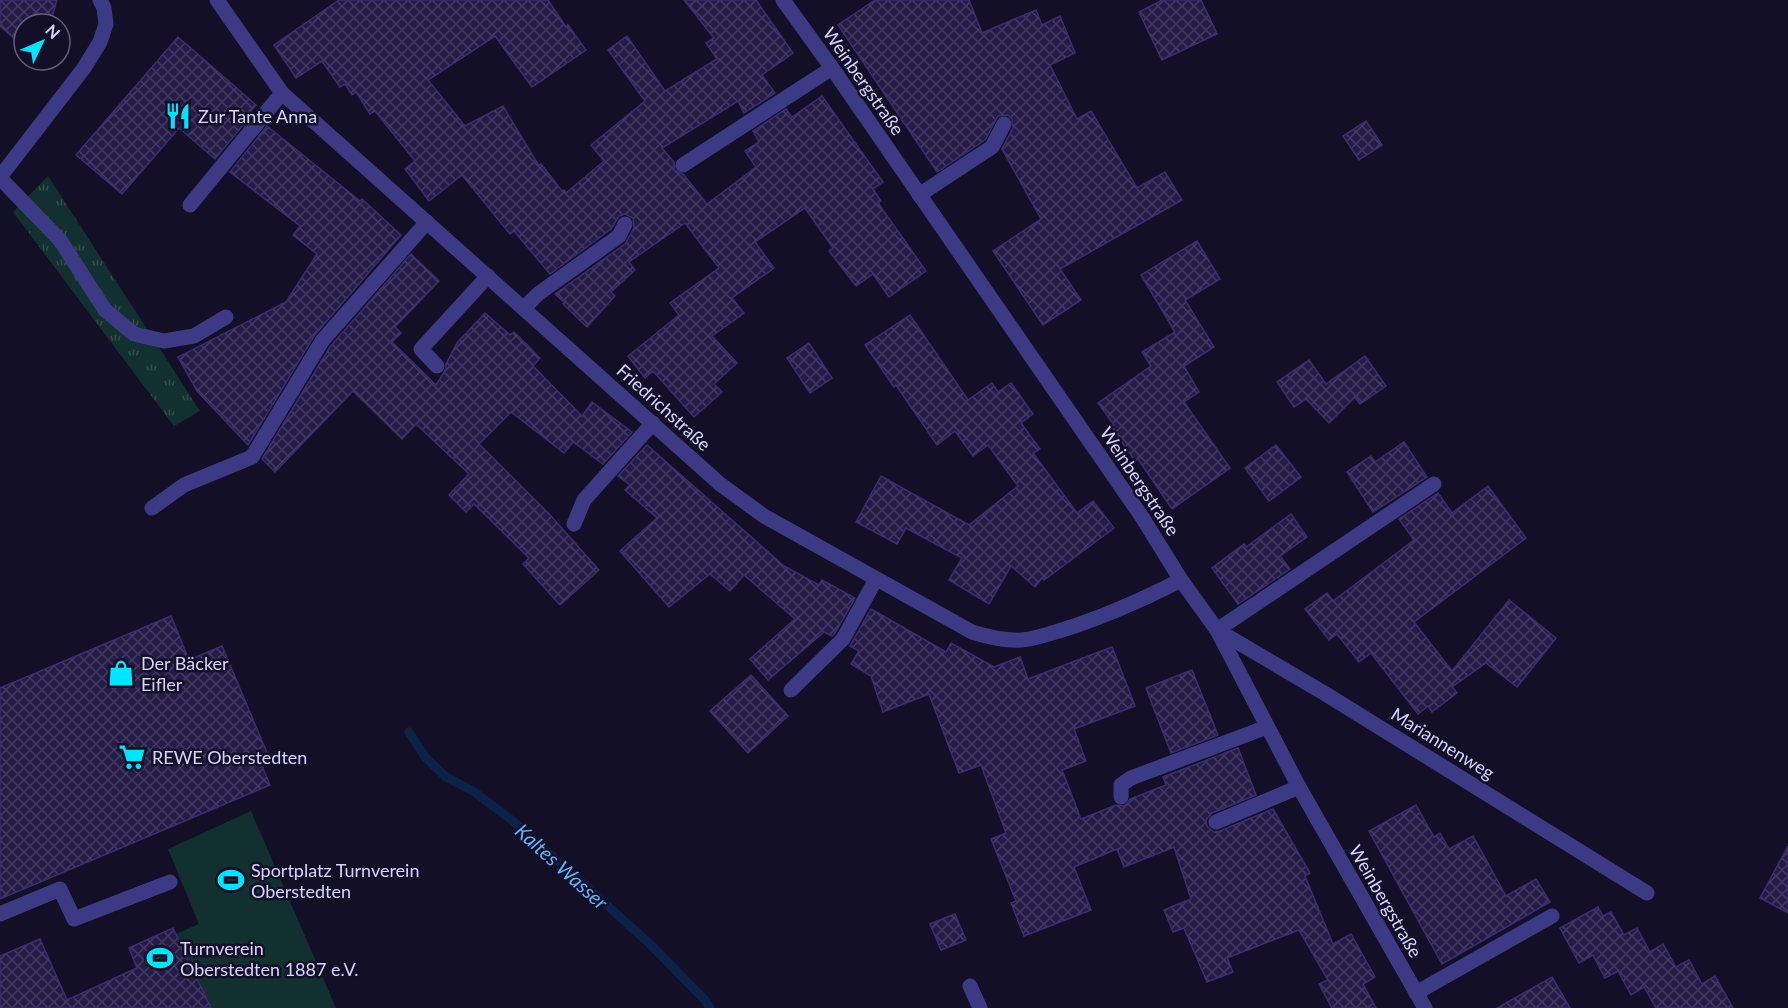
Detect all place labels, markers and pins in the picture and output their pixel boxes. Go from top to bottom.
restaurant icon: Zur Tante Anna [163,101,193,131]
place label: Zur Tante Anna [198,105,317,127]
place label: Der Bäcker Eifler [141,652,229,695]
shop icon: Der Bäcker Eifler [106,658,136,688]
supermarket icon: REWE Oberstedten [117,742,147,772]
place label: REWE Oberstedten [152,746,307,768]
place label: Sportplatz Turnverein Oberstedten [251,859,419,902]
sports icon: Sportplatz Turnverein Oberstedten [216,865,246,895]
place label: Turnverein Oberstedten 1887 e.V. [180,937,359,980]
sports icon: Turnverein Oberstedten 1887 e.V. [145,943,175,973]

